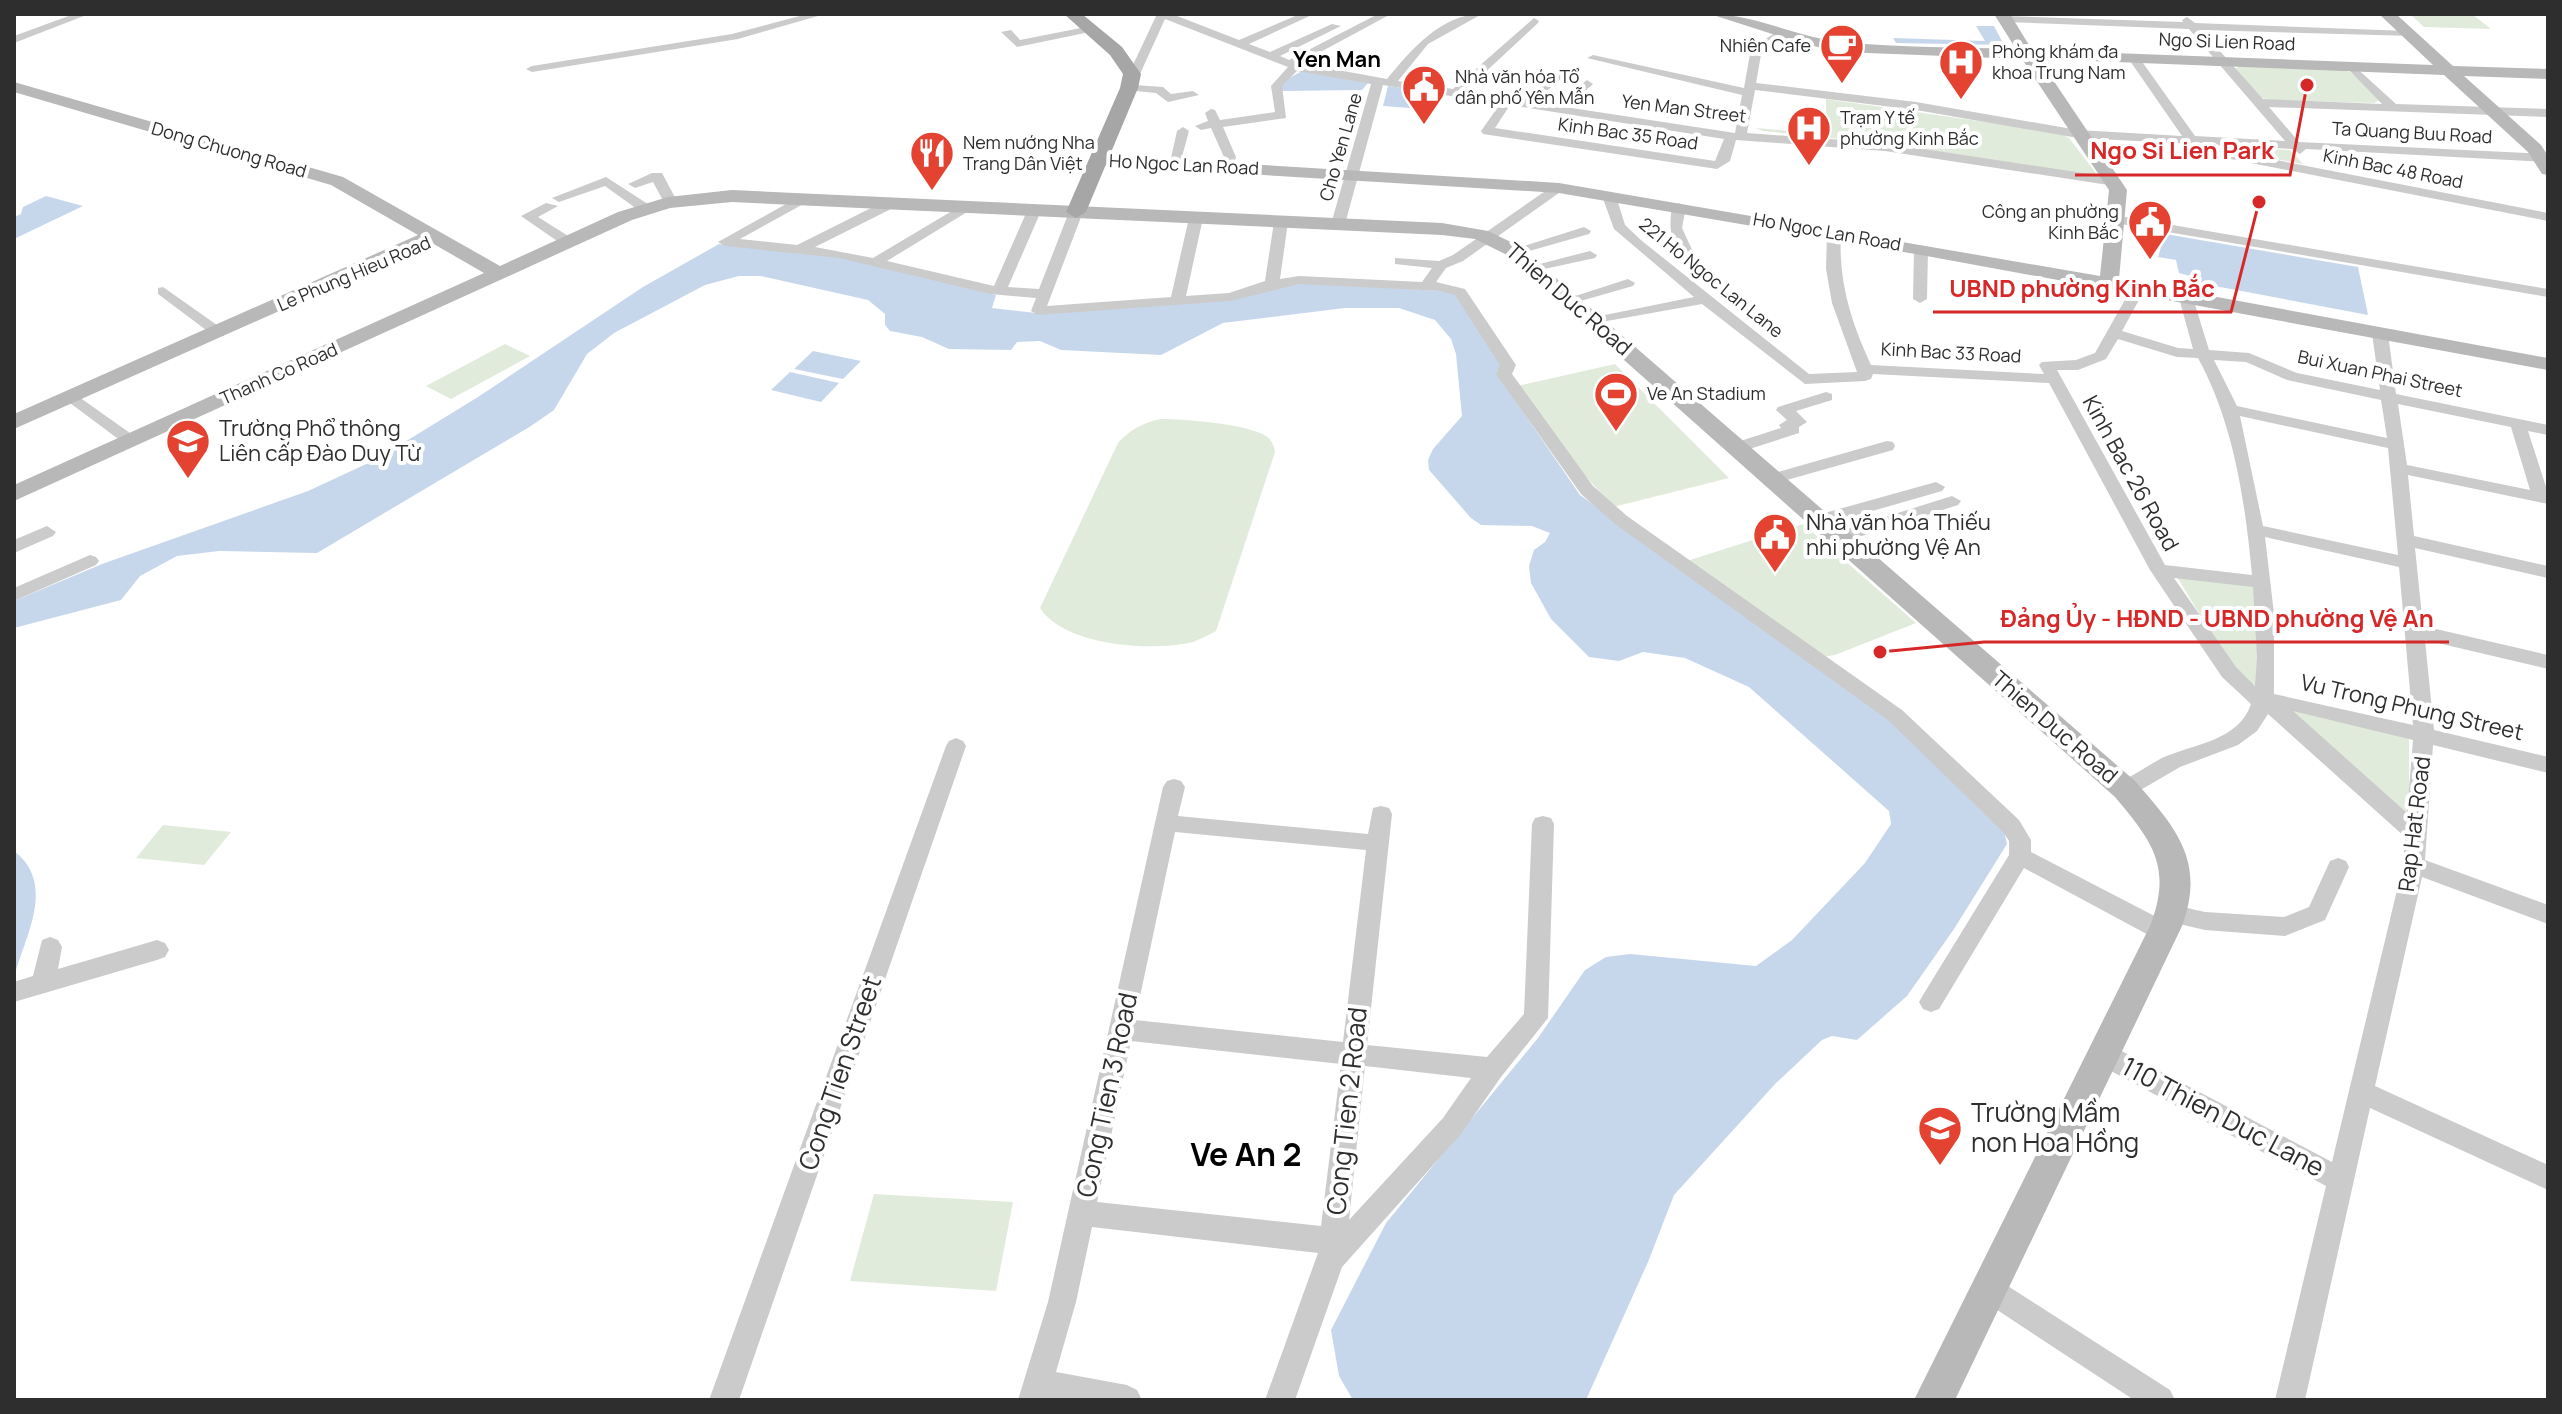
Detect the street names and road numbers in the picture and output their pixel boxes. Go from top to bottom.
street label: Ngo Si Lien Road [2158,27,2296,55]
street label: Yen Man Street [1620,88,1748,128]
street label: Cho Yen Lane [1313,90,1367,204]
street label: Kinh Bac 35 Road [1557,111,1700,155]
street label: Dong Chuong Road [149,115,310,183]
street label: Ta Quang Buu Road [2331,116,2493,148]
street label: Kinh Bac 48 Road [2321,143,2465,193]
street label: Ho Ngoc Lan Road [1109,148,1260,180]
street label: Ho Ngoc Lan Road [1751,206,1903,256]
street label: 221 Ho Ngoc Lan Lane [1635,212,1789,343]
street label: Le Phung Hieu Road [273,230,434,316]
street label: Thien Duc Road [1500,236,1638,362]
street label: Thanh Co Road [216,336,341,410]
street label: Kinh Bac 33 Road [1880,336,2022,368]
street label: Bui Xuan Phai Street [2296,344,2465,402]
street label: Kinh Bac 26 Road [2076,390,2186,556]
street label: Thien Duc Road [1986,664,2124,790]
street label: Vu Trong Phung Street [2298,667,2527,747]
street label: Rap Hat Road [2391,755,2437,893]
street label: Cong Tien Street [789,971,889,1175]
street label: Cong Tien 3 Road [1067,989,1145,1200]
street label: Cong Tien 2 Road [1317,1005,1375,1217]
street label: 110 Thien Duc Lane [2116,1048,2331,1185]

